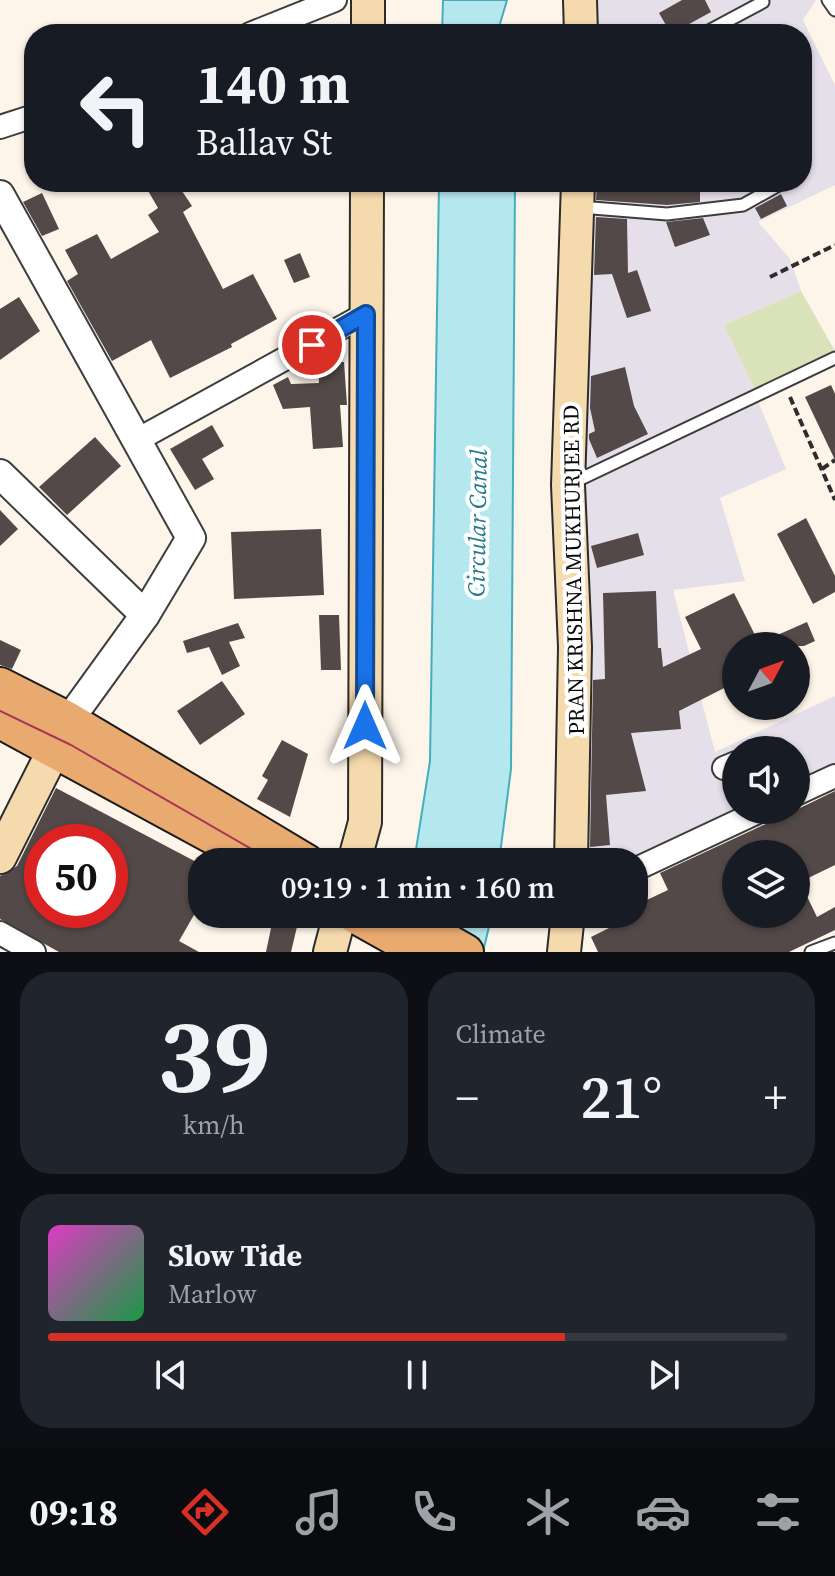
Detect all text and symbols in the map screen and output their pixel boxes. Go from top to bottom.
text: 140 m [196,45,350,122]
icon: left [64,56,168,160]
text: Ballav St [196,118,332,167]
pin [278,311,346,379]
icon: arrive [290,323,334,367]
street label: PRAN KRISHNA MUKHURJEE RD [555,405,591,735]
water label: Circular Canal [459,449,495,597]
north arrow [722,632,810,720]
map controls [722,632,810,928]
position arrow [323,684,407,768]
button: sound [722,736,810,824]
speed limit sign: 50 [24,824,128,928]
button: layers [722,840,810,928]
text: 09:19 · 1 min · 160 m [281,867,555,908]
text: 39 [157,983,270,1126]
text: Climate [456,1016,546,1052]
text: 21° [580,1056,662,1138]
text: − [456,1067,479,1128]
text: + [764,1067,787,1128]
text: km/h [183,1107,245,1143]
text: Slow Tide [168,1235,302,1276]
text: Marlow [168,1276,257,1312]
icon: previous [149,1353,193,1397]
icon: pause [395,1353,439,1397]
icon: next [642,1353,686,1397]
icon: directions [177,1484,233,1540]
icon: music [291,1484,347,1540]
icon: phone [406,1484,462,1540]
icon: climate [520,1484,576,1540]
icon: car [635,1484,691,1540]
icon: filters [750,1484,806,1540]
text: 09:18 [29,1488,118,1537]

